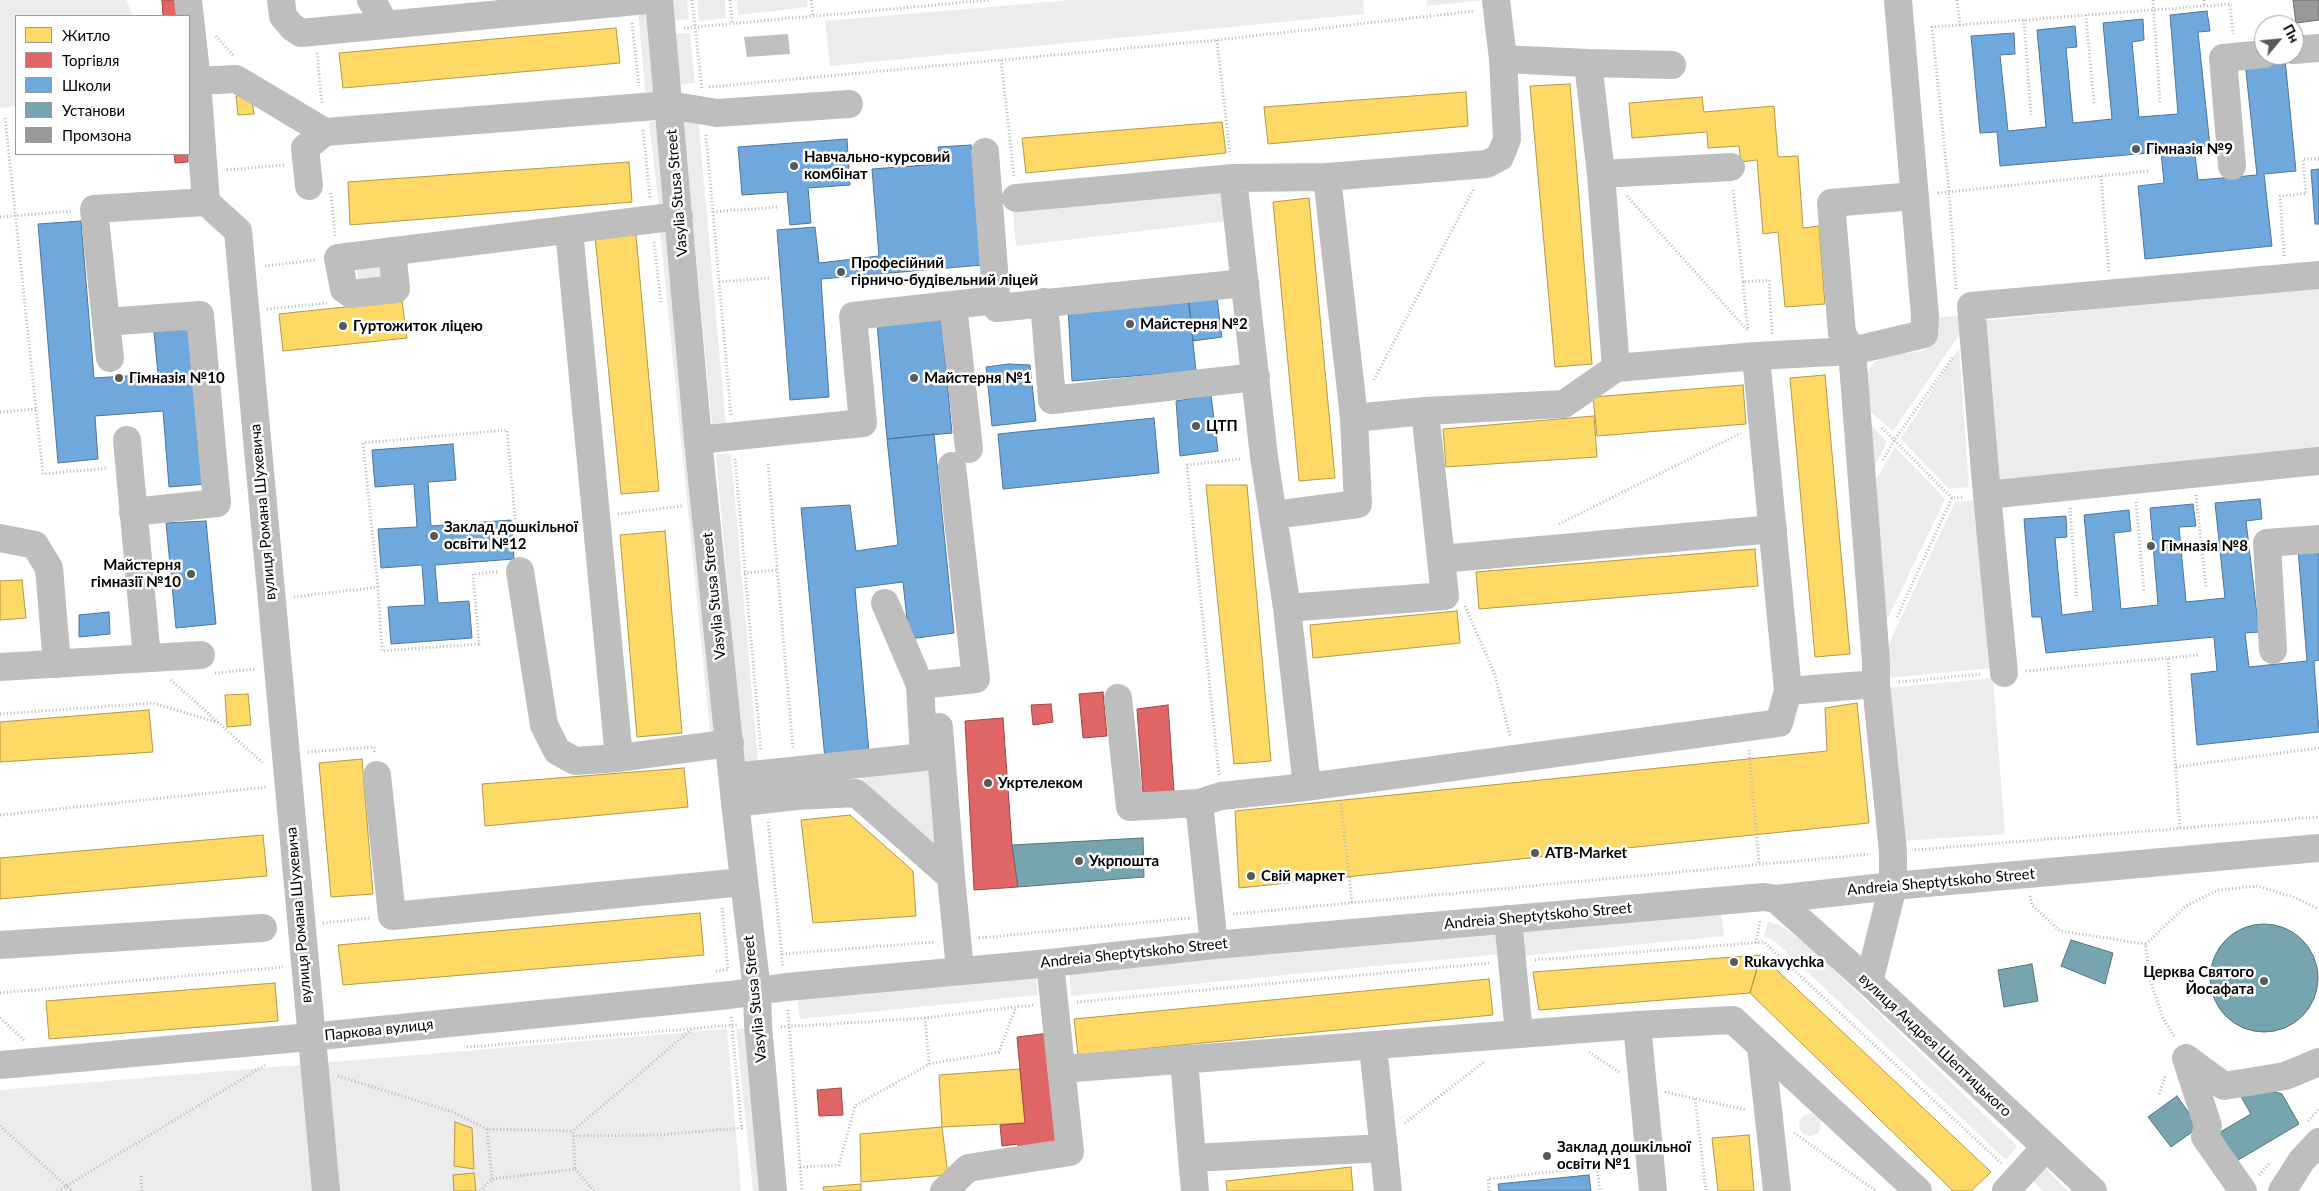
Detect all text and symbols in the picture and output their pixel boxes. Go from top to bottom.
legend [15,15,190,155]
north arrow [2254,15,2304,65]
text: Пн [2280,21,2304,45]
text: Житло [62,26,110,44]
text: Торгівля [62,51,119,69]
text: Школи [62,76,111,94]
text: Установи [62,101,125,119]
text: Промзона [62,126,132,144]
street label: Vasylia Stusa Street [662,129,692,257]
place label: Гімназія №9 [2146,140,2233,158]
marker: Гімназія №9 [2130,143,2142,155]
place label: Навчально-курсовий комбінат [804,148,950,183]
marker: Навчально-курсовий комбінат [788,160,800,172]
place label: Професійний гірничо-будівельний ліцей [851,254,1038,289]
marker: Професійний гірничо-будівельний ліцей [835,266,847,278]
place label: Майстерня №2 [1140,315,1248,333]
place label: Гуртожиток ліцею [353,317,483,335]
marker: Майстерня №2 [1124,318,1136,330]
marker: Гуртожиток ліцею [337,320,349,332]
place label: Гімназія №10 [129,369,225,387]
place label: Майстерня №1 [924,369,1032,387]
marker: Гімназія №10 [113,372,125,384]
marker: Майстерня №1 [908,372,920,384]
place label: ЦТП [1206,417,1238,435]
marker: ЦТП [1190,420,1202,432]
street label: вулиця Романа Шухевича [246,423,280,601]
place label: Заклад дошкільної освіти №12 [444,518,578,553]
marker: Заклад дошкільної освіти №12 [428,530,440,542]
street label: Vasylia Stusa Street [698,531,730,661]
place label: Гімназія №8 [2161,537,2248,555]
marker: Гімназія №8 [2145,540,2157,552]
place label: Майстерня гімназії №10 [91,556,181,591]
marker: Майстерня гімназії №10 [185,568,197,580]
place label: Укртелеком [998,774,1083,792]
marker: Укртелеком [982,777,994,789]
street label: вулиця Романа Шухевича [282,826,316,1004]
place label: ATB-Market [1545,844,1627,862]
marker: ATB-Market [1529,847,1541,859]
place label: Укрпошта [1089,852,1159,870]
marker: Укрпошта [1073,855,1085,867]
street label: Andreia Sheptytskoho Street [1846,865,2036,899]
place label: Свій маркет [1261,867,1345,885]
marker: Свій маркет [1245,870,1257,882]
street label: Andreia Sheptytskoho Street [1443,899,1633,933]
street label: Vasylia Stusa Street [739,934,771,1064]
street label: Andreia Sheptytskoho Street [1039,934,1229,972]
place label: Rukavychka [1744,953,1824,971]
marker: Rukavychka [1728,956,1740,968]
place label: Церква Святого Йосафата [2143,963,2254,998]
street label: вулиця Андрея Шептицького [1855,969,2015,1121]
marker: Церква Святого Йосафата [2258,975,2270,987]
street label: Паркова вулиця [324,1015,434,1045]
place label: Заклад дошкільної освіти №1 [1557,1138,1691,1173]
marker: Заклад дошкільної освіти №1 [1541,1150,1553,1162]

